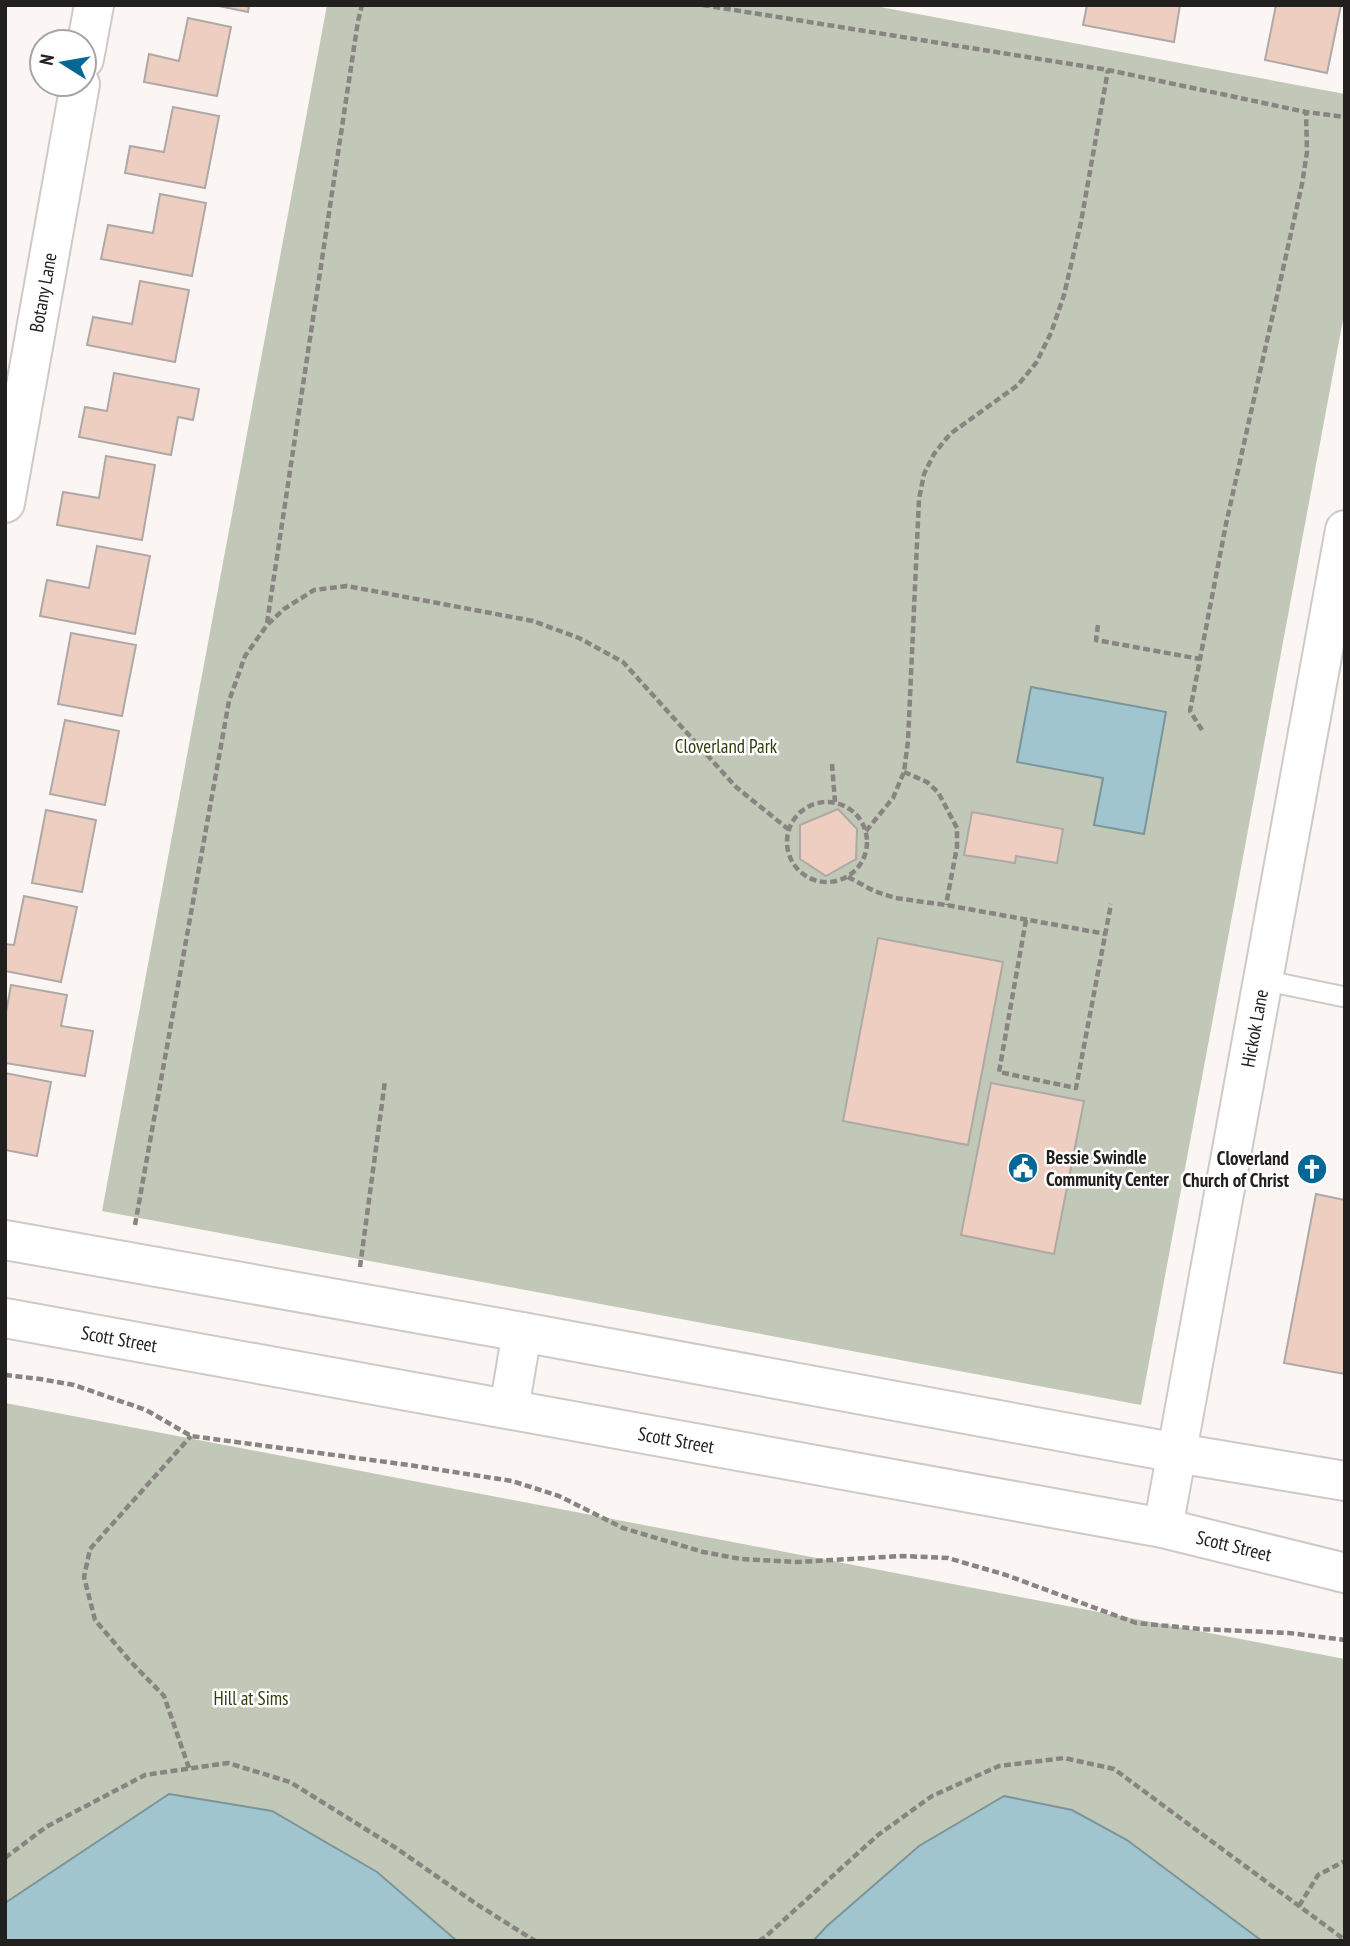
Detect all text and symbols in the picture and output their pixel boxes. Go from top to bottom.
north arrow [28,28,98,98]
text: N [34,52,59,67]
street label: Botany Lane [24,251,62,334]
park label: Cloverland Park [675,734,778,758]
street label: Hickok Lane [1235,987,1273,1069]
place label: Bessie Swindle Community Center [1046,1145,1169,1191]
place label: Cloverland Church of Christ [1182,1146,1289,1192]
public building icon: Bessie Swindle Community Center [1006,1151,1040,1185]
church icon: Cloverland Church of Christ [1295,1152,1329,1186]
street label: Scott Street [79,1320,160,1357]
street label: Scott Street [636,1421,717,1458]
street label: Scott Street [1194,1525,1275,1567]
park label: Hill at Sims [213,1686,289,1710]

